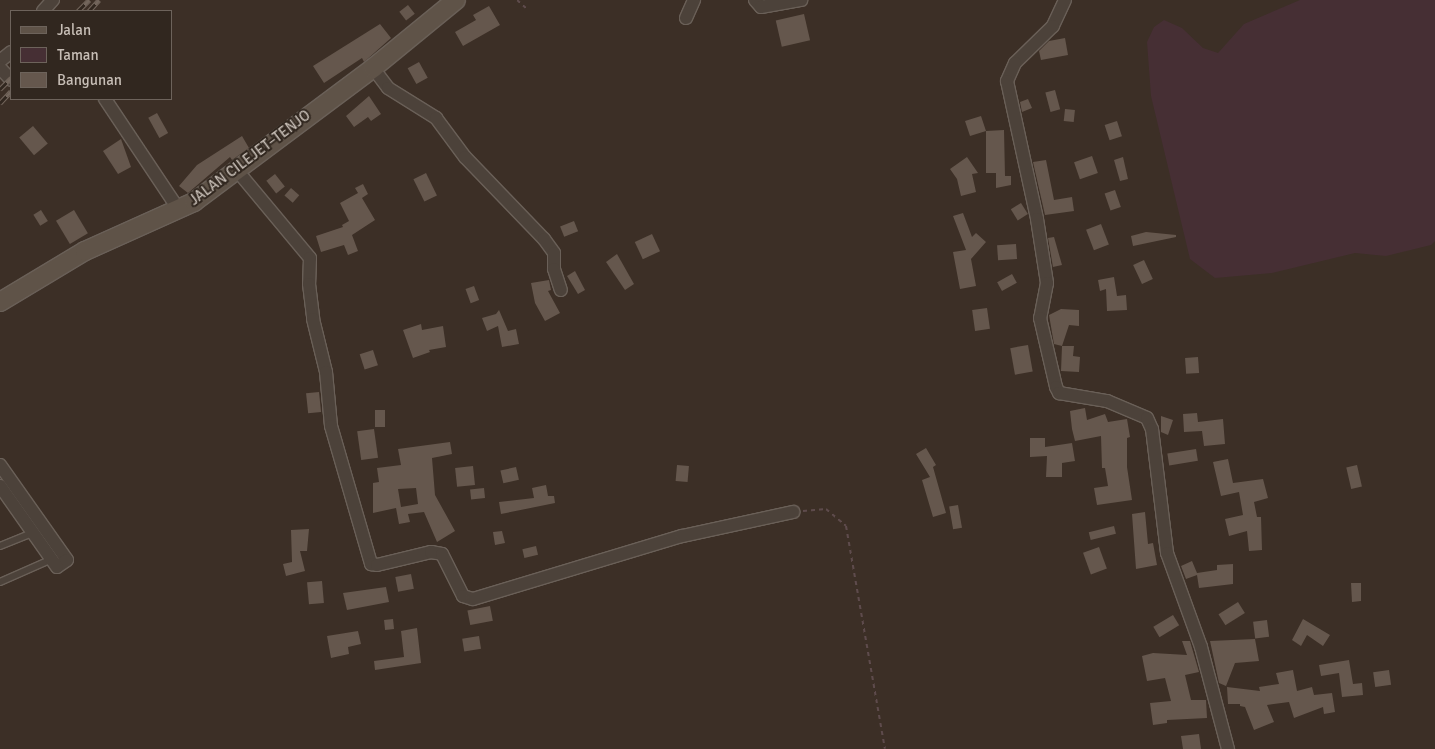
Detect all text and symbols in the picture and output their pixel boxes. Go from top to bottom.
legend [10,10,172,100]
text: Jalan [57,21,91,39]
text: Taman [57,46,99,64]
text: Bangunan [57,71,122,89]
street label: JALAN CILEJET–TENJO [186,107,314,209]

